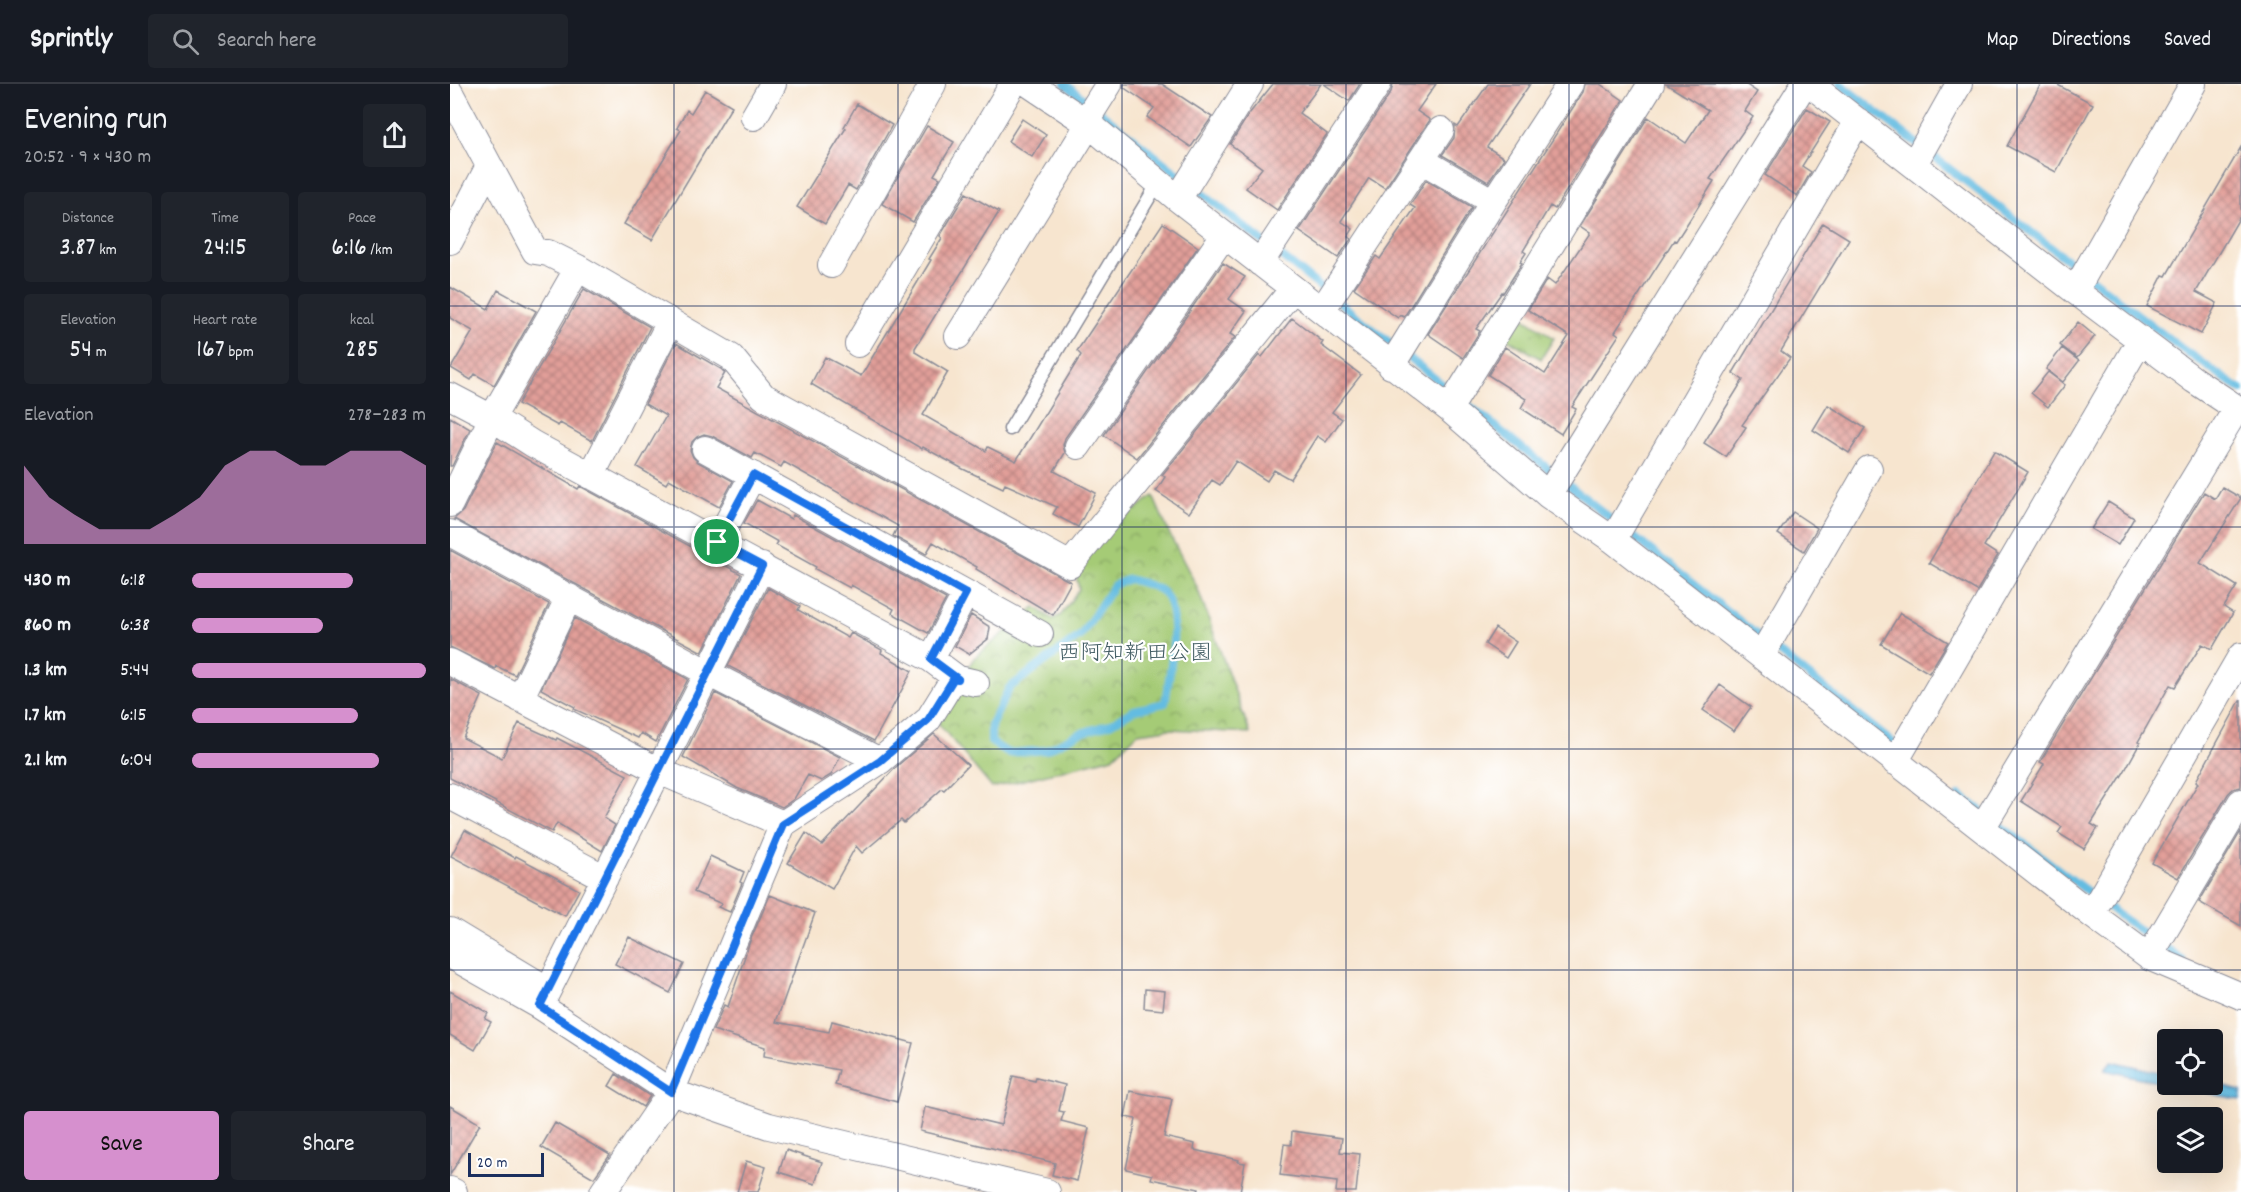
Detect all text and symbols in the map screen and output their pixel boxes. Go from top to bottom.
search box [148,14,568,68]
text: Sprintly [30,21,112,61]
icon: search [169,25,202,58]
text: Search here [217,26,316,57]
text: Map [1987,26,2018,56]
text: Directions [2051,26,2131,56]
text: Saved [2164,26,2211,56]
text: Evening run [24,98,168,145]
button: share [363,104,426,167]
text: 20:52 · 9 × 430 m [24,144,151,172]
text: Distance [62,207,114,230]
text: Time [211,207,239,230]
text: Pace [348,207,376,230]
text: 3.87 [59,230,96,267]
text: 24:15 [203,230,247,267]
text: 6:16 [331,230,367,267]
text: km [96,239,117,262]
text: /km [367,239,393,262]
text: Elevation [60,309,116,332]
text: Heart rate [193,309,257,332]
text: kcal [350,309,374,332]
text: 54 [69,332,92,369]
text: 167 [196,332,225,369]
text: 285 [345,332,379,369]
text: m [92,341,107,364]
text: bpm [225,341,254,364]
text: Elevation [24,402,94,430]
text: 278–283 m [348,402,426,430]
pin [691,516,742,567]
icon: arrive [700,525,733,558]
text: 430 m [24,567,70,595]
text: 6:18 [120,567,146,595]
text: 860 m [24,612,71,640]
text: 6:38 [120,612,150,640]
park label: 西阿知新田公園 [1058,639,1212,670]
text: 1.3 km [24,657,67,685]
text: 5:44 [120,657,149,685]
text: 1.7 km [24,702,66,730]
text: 6:15 [120,702,147,730]
text: 2.1 km [24,747,67,775]
text: 6:04 [120,747,152,775]
map controls [2157,1029,2223,1173]
button: locate [2157,1029,2223,1095]
button: layers [2157,1107,2223,1173]
button: Save [24,1111,219,1180]
button: Share [231,1111,426,1180]
scale bar [468,1150,544,1178]
text: 20 m [477,1152,507,1175]

